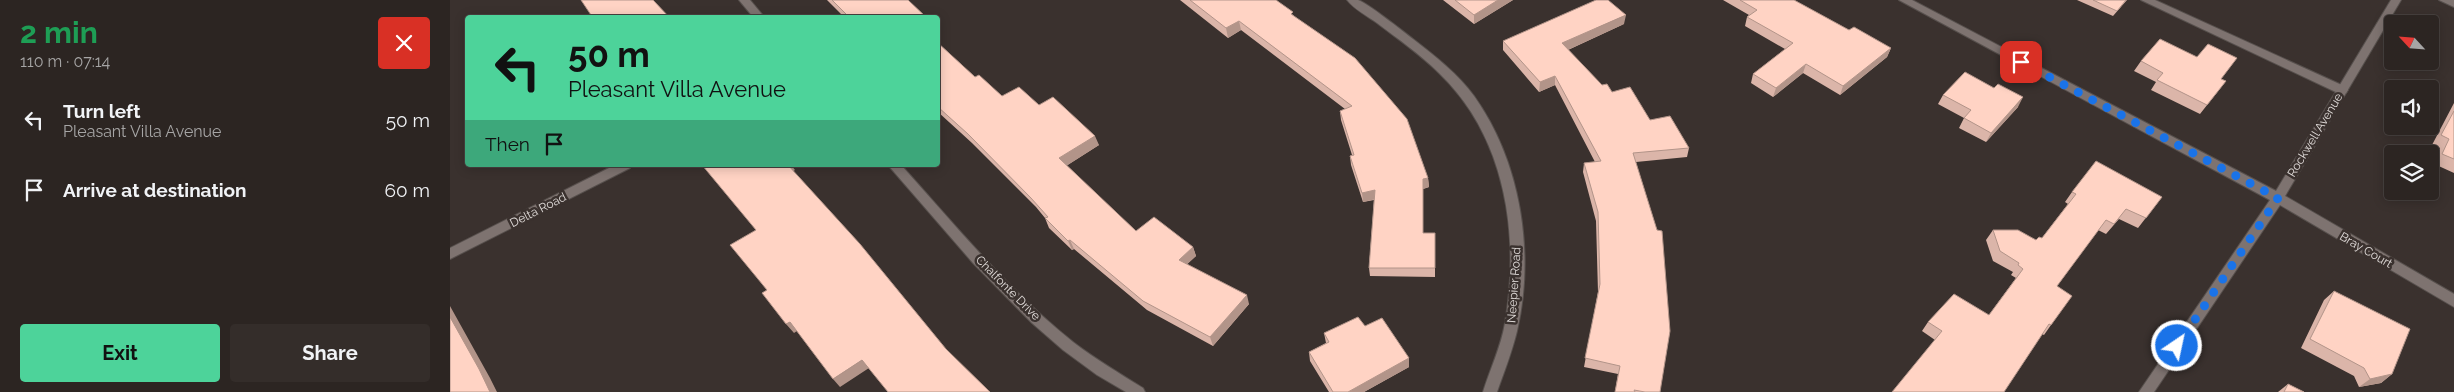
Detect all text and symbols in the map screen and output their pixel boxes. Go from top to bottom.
text: 2 min [20,15,98,50]
north arrow [2384,15,2439,70]
map controls [2384,15,2439,200]
button: close [378,17,430,69]
text: 50 m [568,34,650,75]
icon: left [485,35,550,100]
pin [2000,41,2042,83]
icon: arrive [2007,48,2035,76]
text: 110 m · 07:14 [20,52,110,71]
text: Pleasant Villa Avenue [568,76,786,102]
button: sound [2384,80,2439,135]
street label: Rockwell Avenue [2284,91,2346,179]
text: Turn left [63,100,140,122]
icon: left [20,106,48,134]
text: 50 m [386,109,430,131]
text: Pleasant Villa Avenue [63,122,222,141]
icon: arrive [540,130,568,158]
text: Then [485,133,530,155]
button: layers [2384,145,2439,200]
icon: arrive [20,176,48,204]
text: Arrive at destination [63,179,247,201]
text: 60 m [385,179,430,201]
street label: Delta Road [508,190,568,230]
street label: Bray Court [2337,229,2395,271]
street label: Neepier Road [1504,247,1524,323]
street label: Chalfonte Drive [973,253,1043,323]
position arrow [2150,319,2202,371]
button: Exit [20,324,220,382]
button: Share [230,324,430,382]

